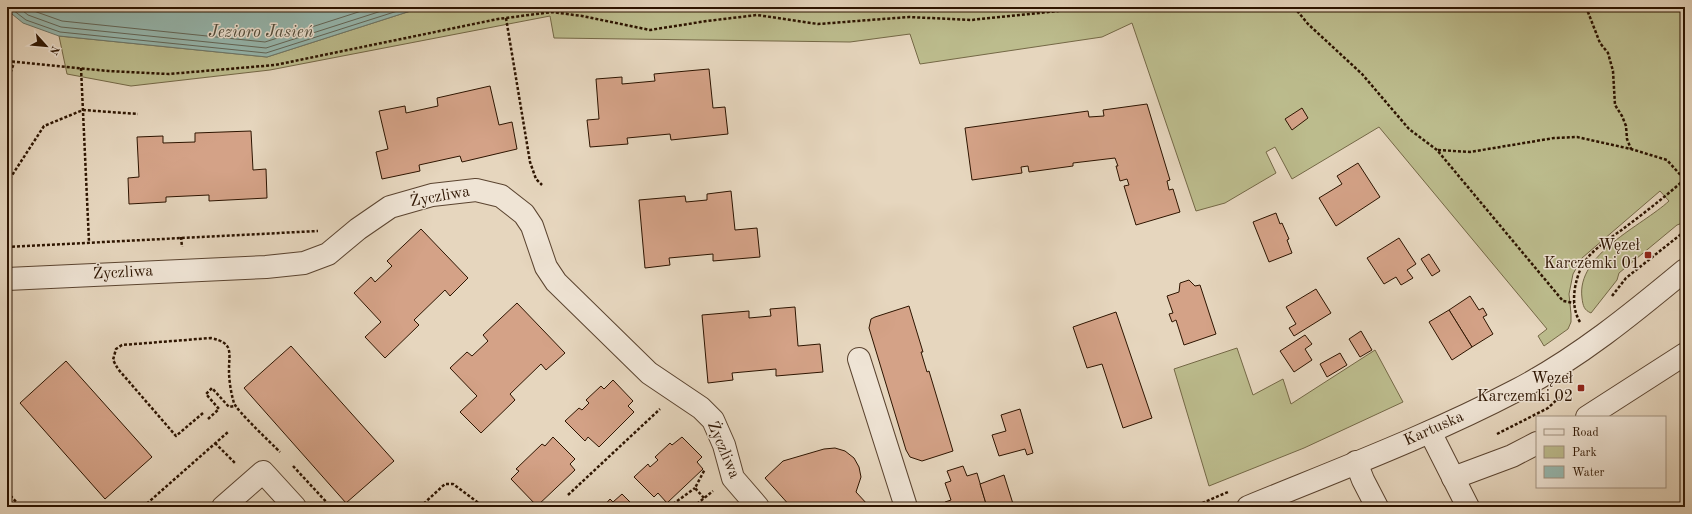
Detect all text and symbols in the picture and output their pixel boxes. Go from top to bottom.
water label: Jezioro Jasień [209,24,314,41]
north arrow [26,26,66,66]
text: N [46,44,60,57]
street label: Życzliwa [408,180,471,210]
place label: Węzeł Karczemki 01 [1544,238,1641,272]
marker: Węzeł Karczemki 01 [1643,250,1653,260]
street label: Życzliwa [92,259,154,283]
place label: Węzeł Karczemki 02 [1477,371,1574,405]
marker: Węzeł Karczemki 02 [1576,383,1586,393]
street label: Kartuska [1402,409,1467,449]
legend [1536,416,1666,488]
street label: Życzliwa [704,417,746,481]
text: Road [1572,427,1599,439]
text: Park [1572,447,1597,459]
text: Water [1572,467,1605,479]

